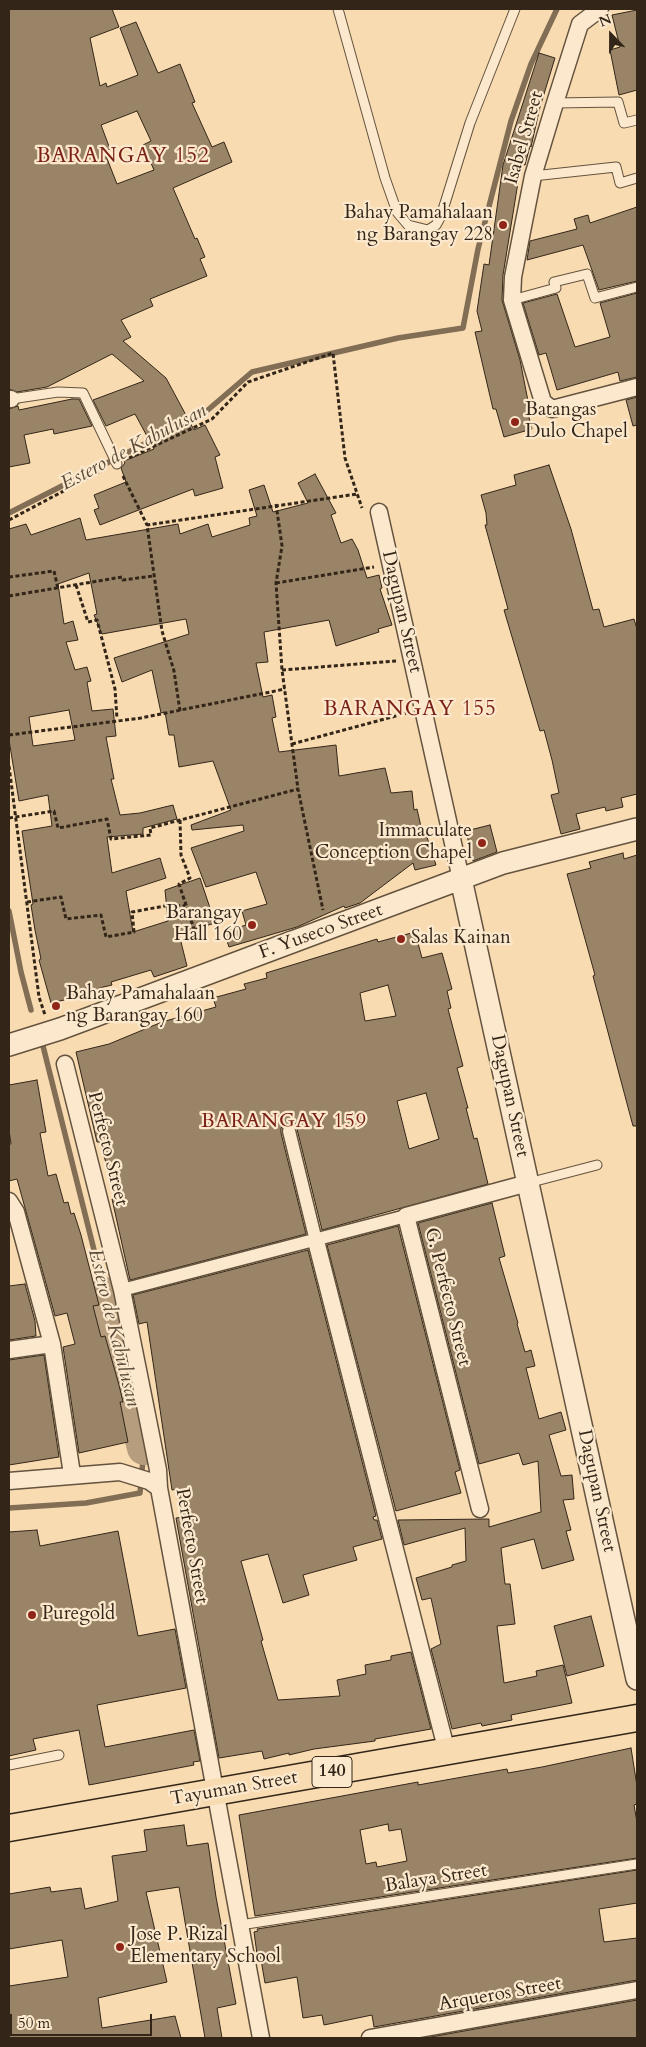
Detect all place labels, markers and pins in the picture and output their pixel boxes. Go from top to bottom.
place label: Bahay Pamahalaan ng Barangay 228 [344,203,493,247]
marker: Bahay Pamahalaan ng Barangay 228 [497,219,509,231]
place label: Batangas Dulo Chapel [525,400,628,444]
marker: Batangas Dulo Chapel [509,416,521,428]
place label: Immaculate Conception Chapel [315,821,472,865]
marker: Immaculate Conception Chapel [476,837,488,849]
place label: Barangay Hall 160 [166,903,242,947]
marker: Barangay Hall 160 [246,919,258,931]
place label: Salas Kainan [411,928,511,950]
marker: Salas Kainan [395,933,407,945]
place label: Bahay Pamahalaan ng Barangay 160 [66,984,215,1028]
marker: Bahay Pamahalaan ng Barangay 160 [50,1000,62,1012]
place label: Puregold [42,1604,115,1626]
marker: Puregold [26,1609,38,1621]
place label: Jose P. Rizal Elementary School [130,1925,281,1969]
marker: Jose P. Rizal Elementary School [114,1941,126,1953]

